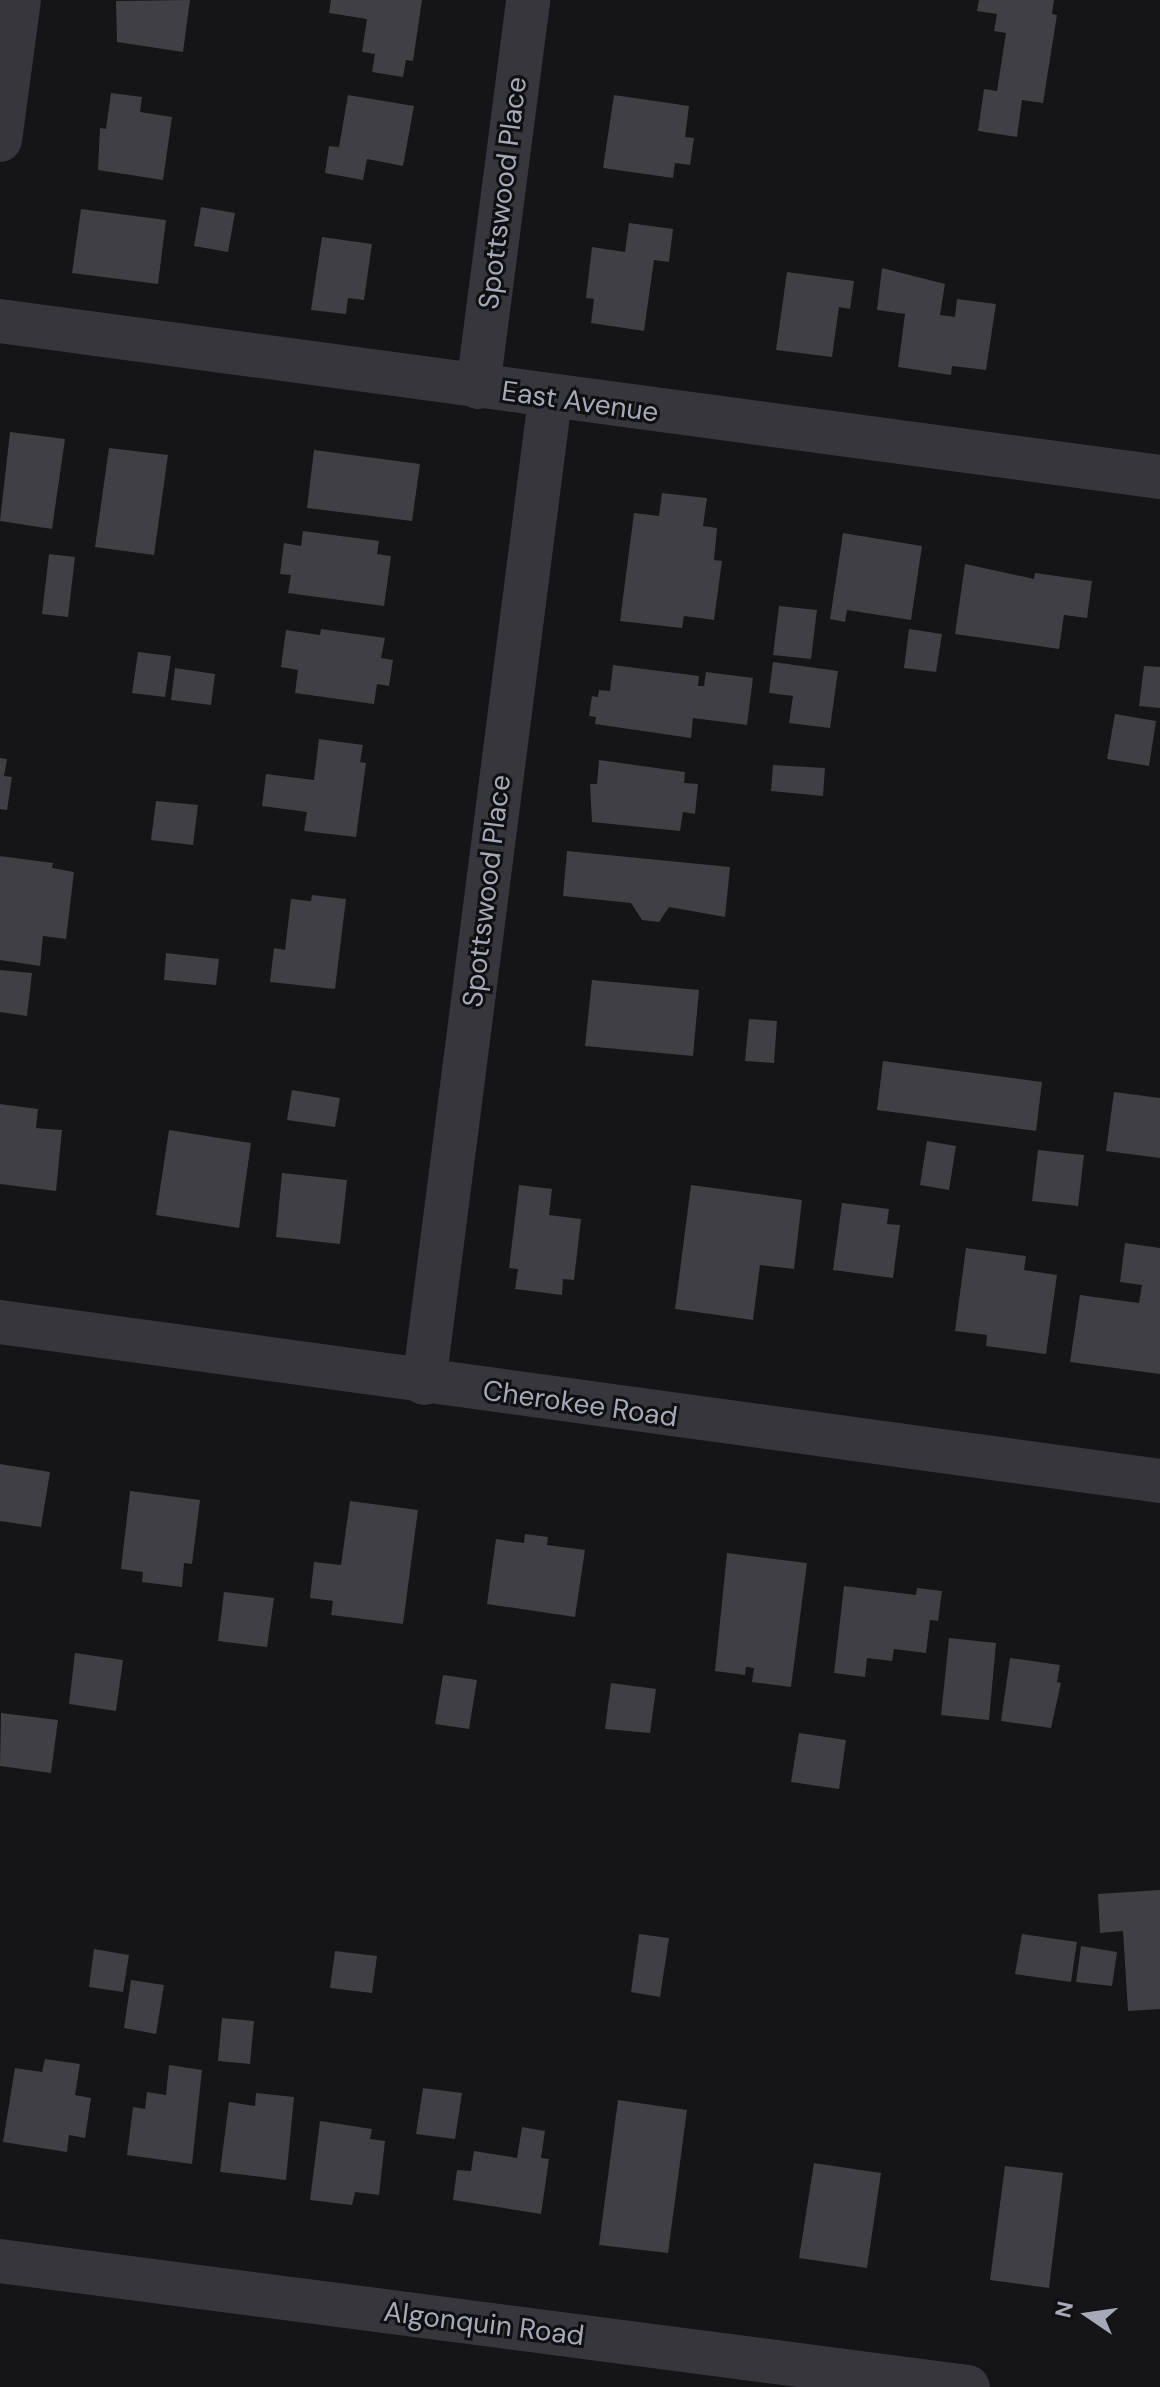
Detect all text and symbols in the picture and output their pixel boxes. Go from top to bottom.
street label: Spottswood Place [472,75,534,311]
street label: East Avenue [499,374,661,430]
street label: Spottswood Place [456,773,518,1009]
street label: Cherokee Road [481,1374,679,1434]
north arrow [1048,2275,1128,2355]
street label: Algonquin Road [382,2295,586,2353]
text: N [1048,2298,1080,2321]

